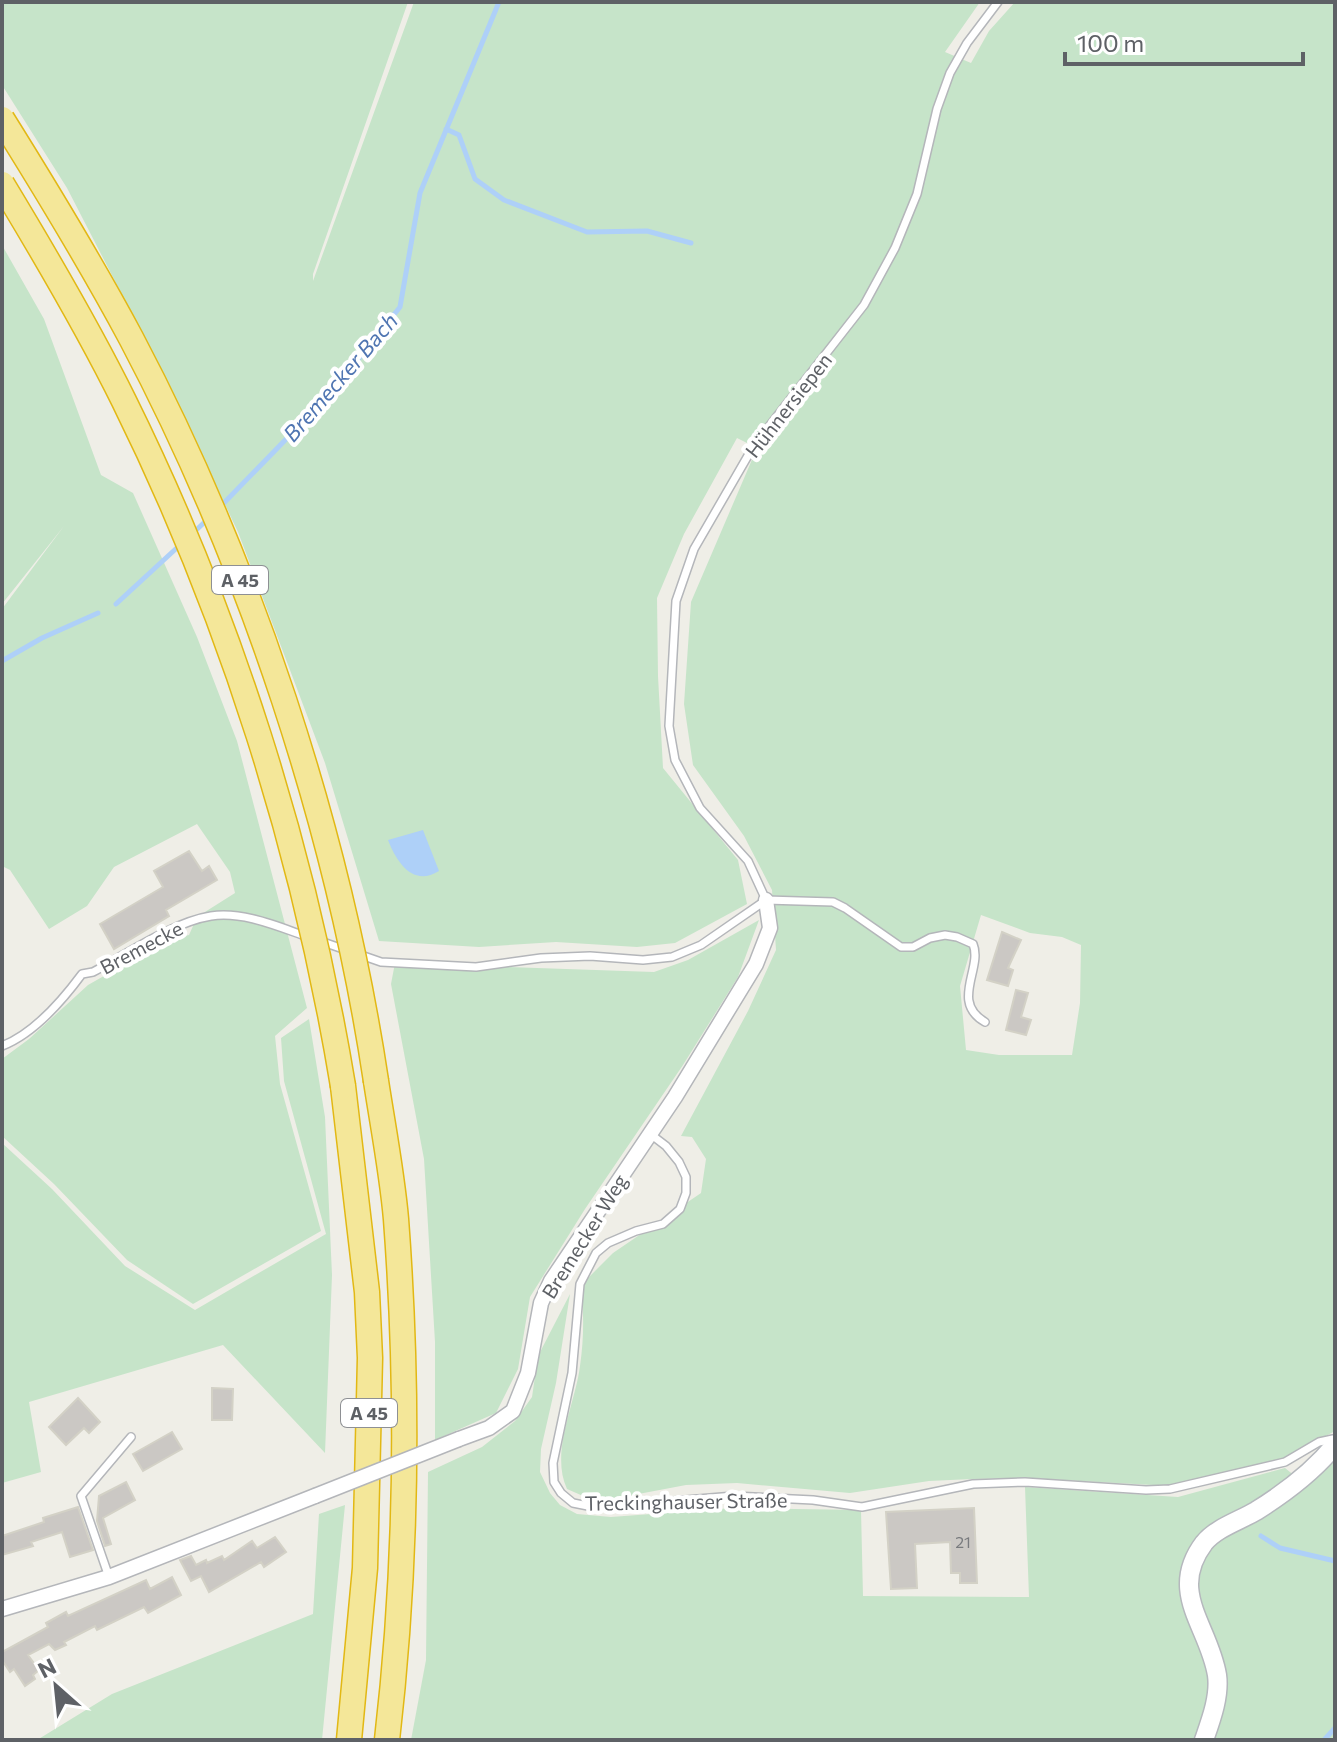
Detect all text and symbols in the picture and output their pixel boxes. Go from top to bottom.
scale bar [1065,16,1303,66]
text: 100 m [1077,28,1144,57]
water label: Bremecker Bach [277,307,403,447]
street label: Hühnersiepen [740,348,836,462]
road number: A 45 [212,566,268,594]
street label: Bremecke [96,915,186,979]
street label: Bremecker Weg [536,1169,632,1303]
road number: A 45 [341,1399,397,1427]
street label: Treckinghauser Straße [584,1487,788,1515]
house number: 21 [955,1532,971,1551]
north arrow [16,1646,96,1726]
text: N [33,1652,60,1684]

